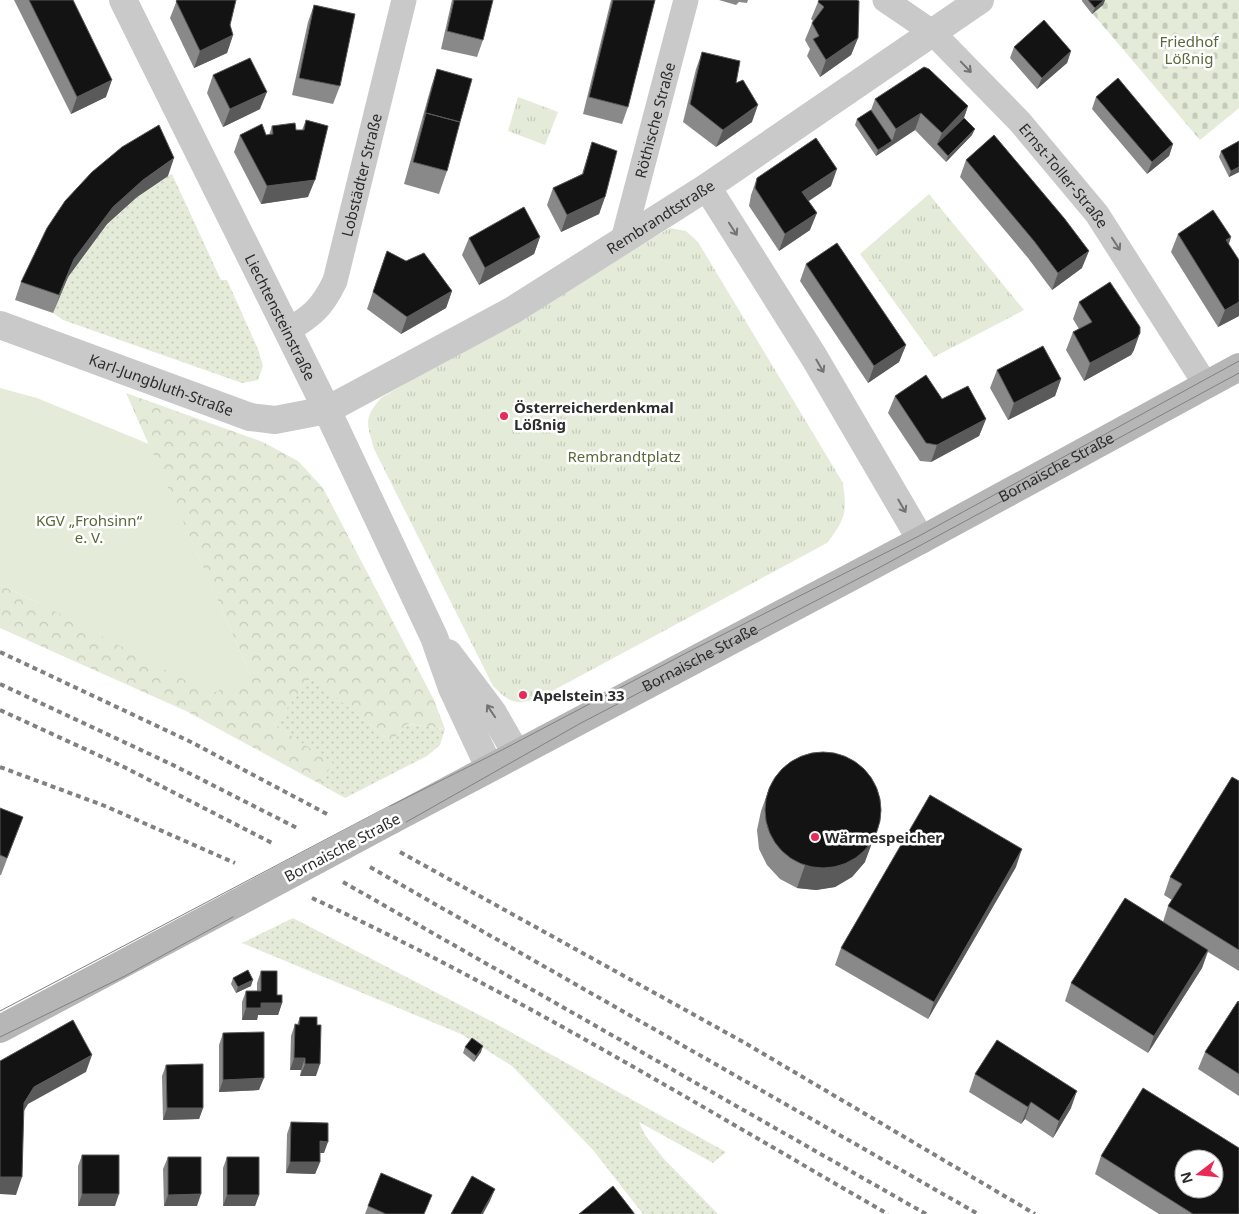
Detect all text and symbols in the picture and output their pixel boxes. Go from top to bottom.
park label: Friedhof Lößnig [1159,31,1219,68]
street label: Röthische Straße [630,60,679,180]
one-way arrow [960,61,973,73]
street label: Lobstädter Straße [336,111,386,239]
street label: Ernst-Toller-Straße [1015,119,1113,232]
street label: Rembrandtstraße [602,175,718,258]
one-way arrow [728,221,738,235]
one-way arrow [1111,237,1121,251]
street label: Liechtensteinstraße [241,250,321,384]
street label: Karl-Jungbluth-Straße [86,349,236,420]
one-way arrow [815,358,825,372]
place label: Österreicherdenkmal Lößnig [514,397,674,434]
marker: Österreicherdenkmal Lößnig [498,410,510,422]
street label: Bornaische Straße [995,427,1117,506]
park label: Rembrandtplatz [567,446,681,466]
one-way arrow [898,498,908,512]
park label: KGV „Frohsinn“ e. V. [36,510,143,547]
street label: Bornaische Straße [638,618,761,696]
place label: Apelstein 33 [533,685,625,705]
marker: Apelstein 33 [517,689,529,701]
one-way arrow [486,704,496,718]
street label: Bornaische Straße [281,808,403,886]
place label: Wärmespeicher [825,827,942,847]
marker: Wärmespeicher [809,831,821,843]
north arrow [1174,1149,1224,1199]
text: N [1175,1170,1197,1186]

